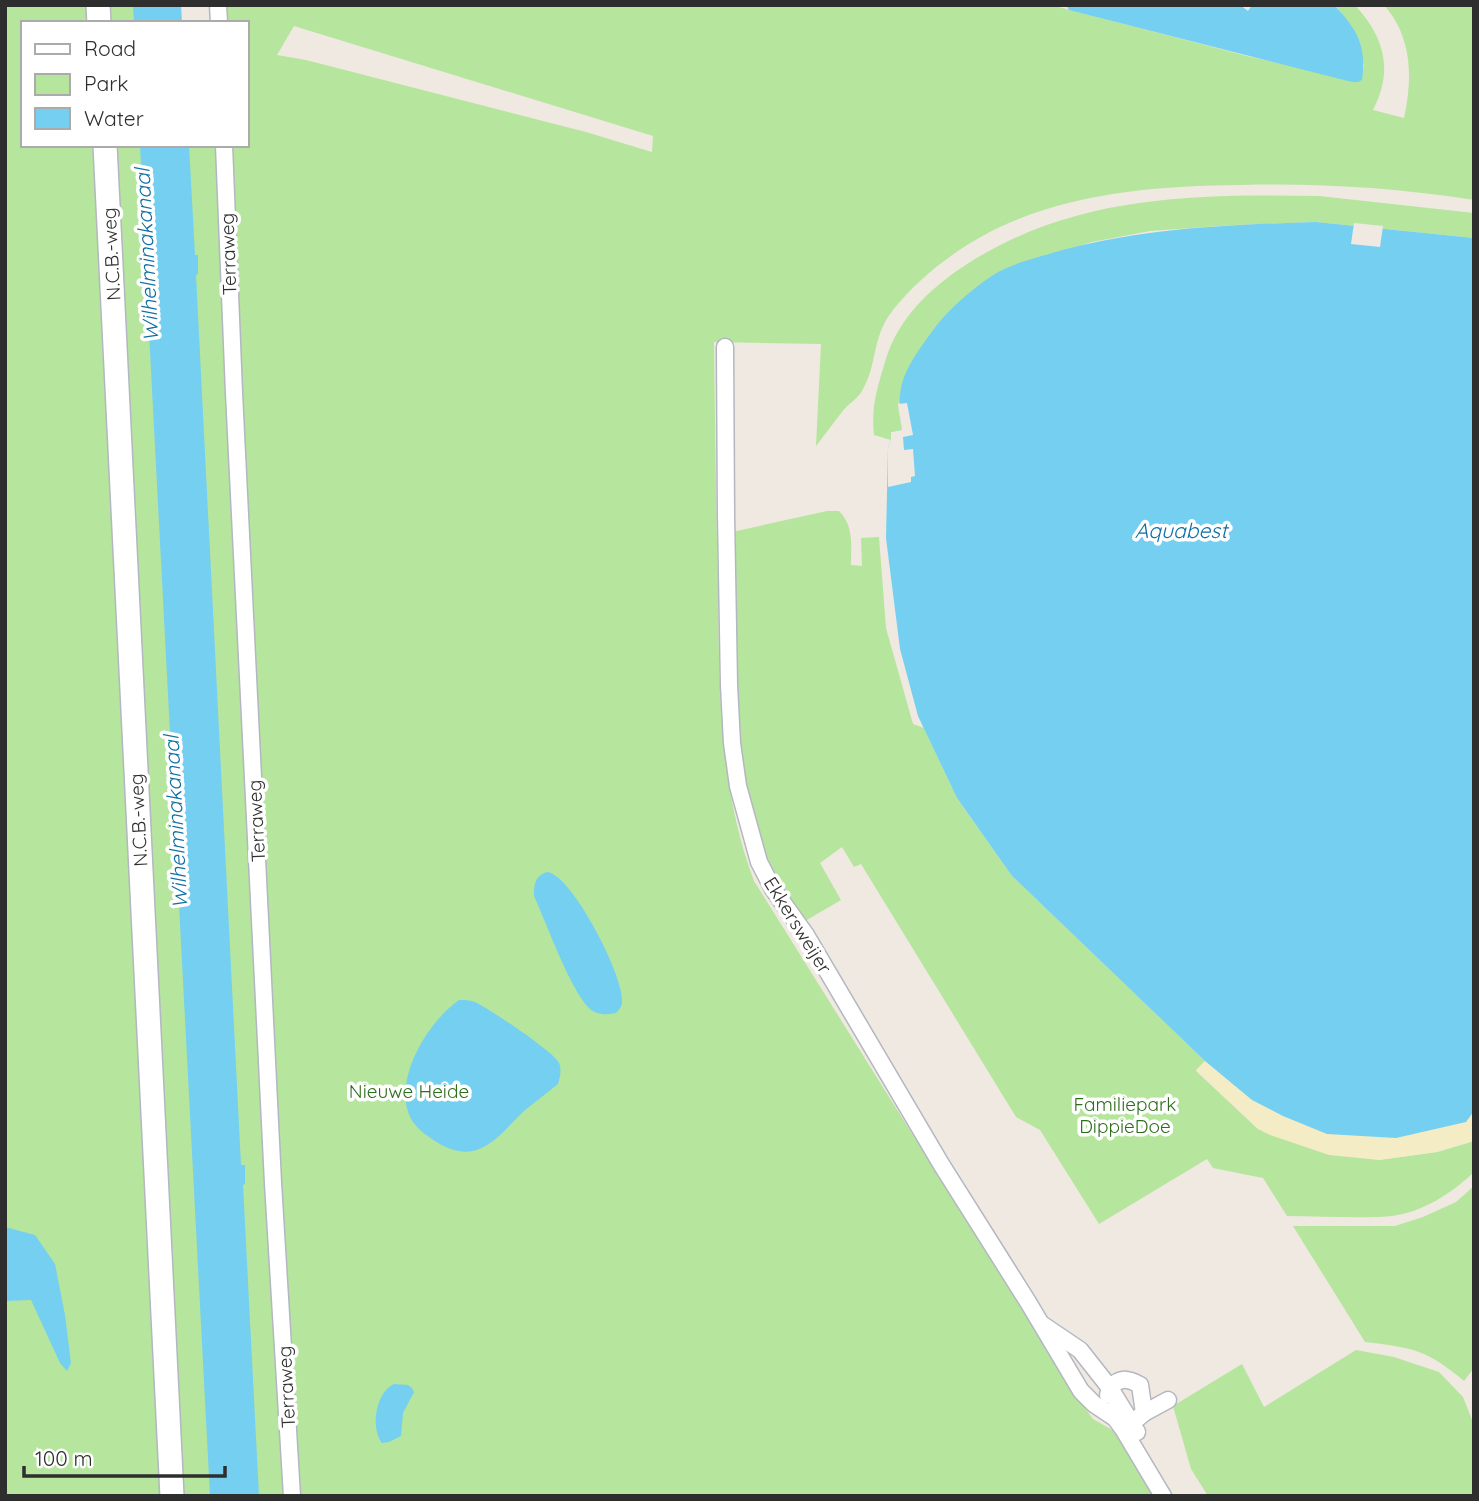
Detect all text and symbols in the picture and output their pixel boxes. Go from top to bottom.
legend [21,21,248,147]
text: Road [84,35,136,61]
text: Park [84,70,128,96]
text: Water [84,105,144,131]
water label: Wilhelminakanaal [128,166,164,342]
street label: N.C.B.-weg [97,207,125,301]
street label: Terraweg [215,212,241,296]
water label: Aquabest [1135,517,1230,543]
water label: Wilhelminakanaal [157,733,193,909]
street label: N.C.B.-weg [124,773,152,867]
street label: Terraweg [242,779,270,863]
street label: Ekkersweijer [759,872,838,979]
park label: Nieuwe Heide [349,1079,469,1103]
park label: Familiepark DippieDoe [1074,1092,1176,1138]
street label: Terraweg [272,1345,300,1429]
scale bar [24,1434,226,1478]
text: 100 m [35,1445,93,1471]

